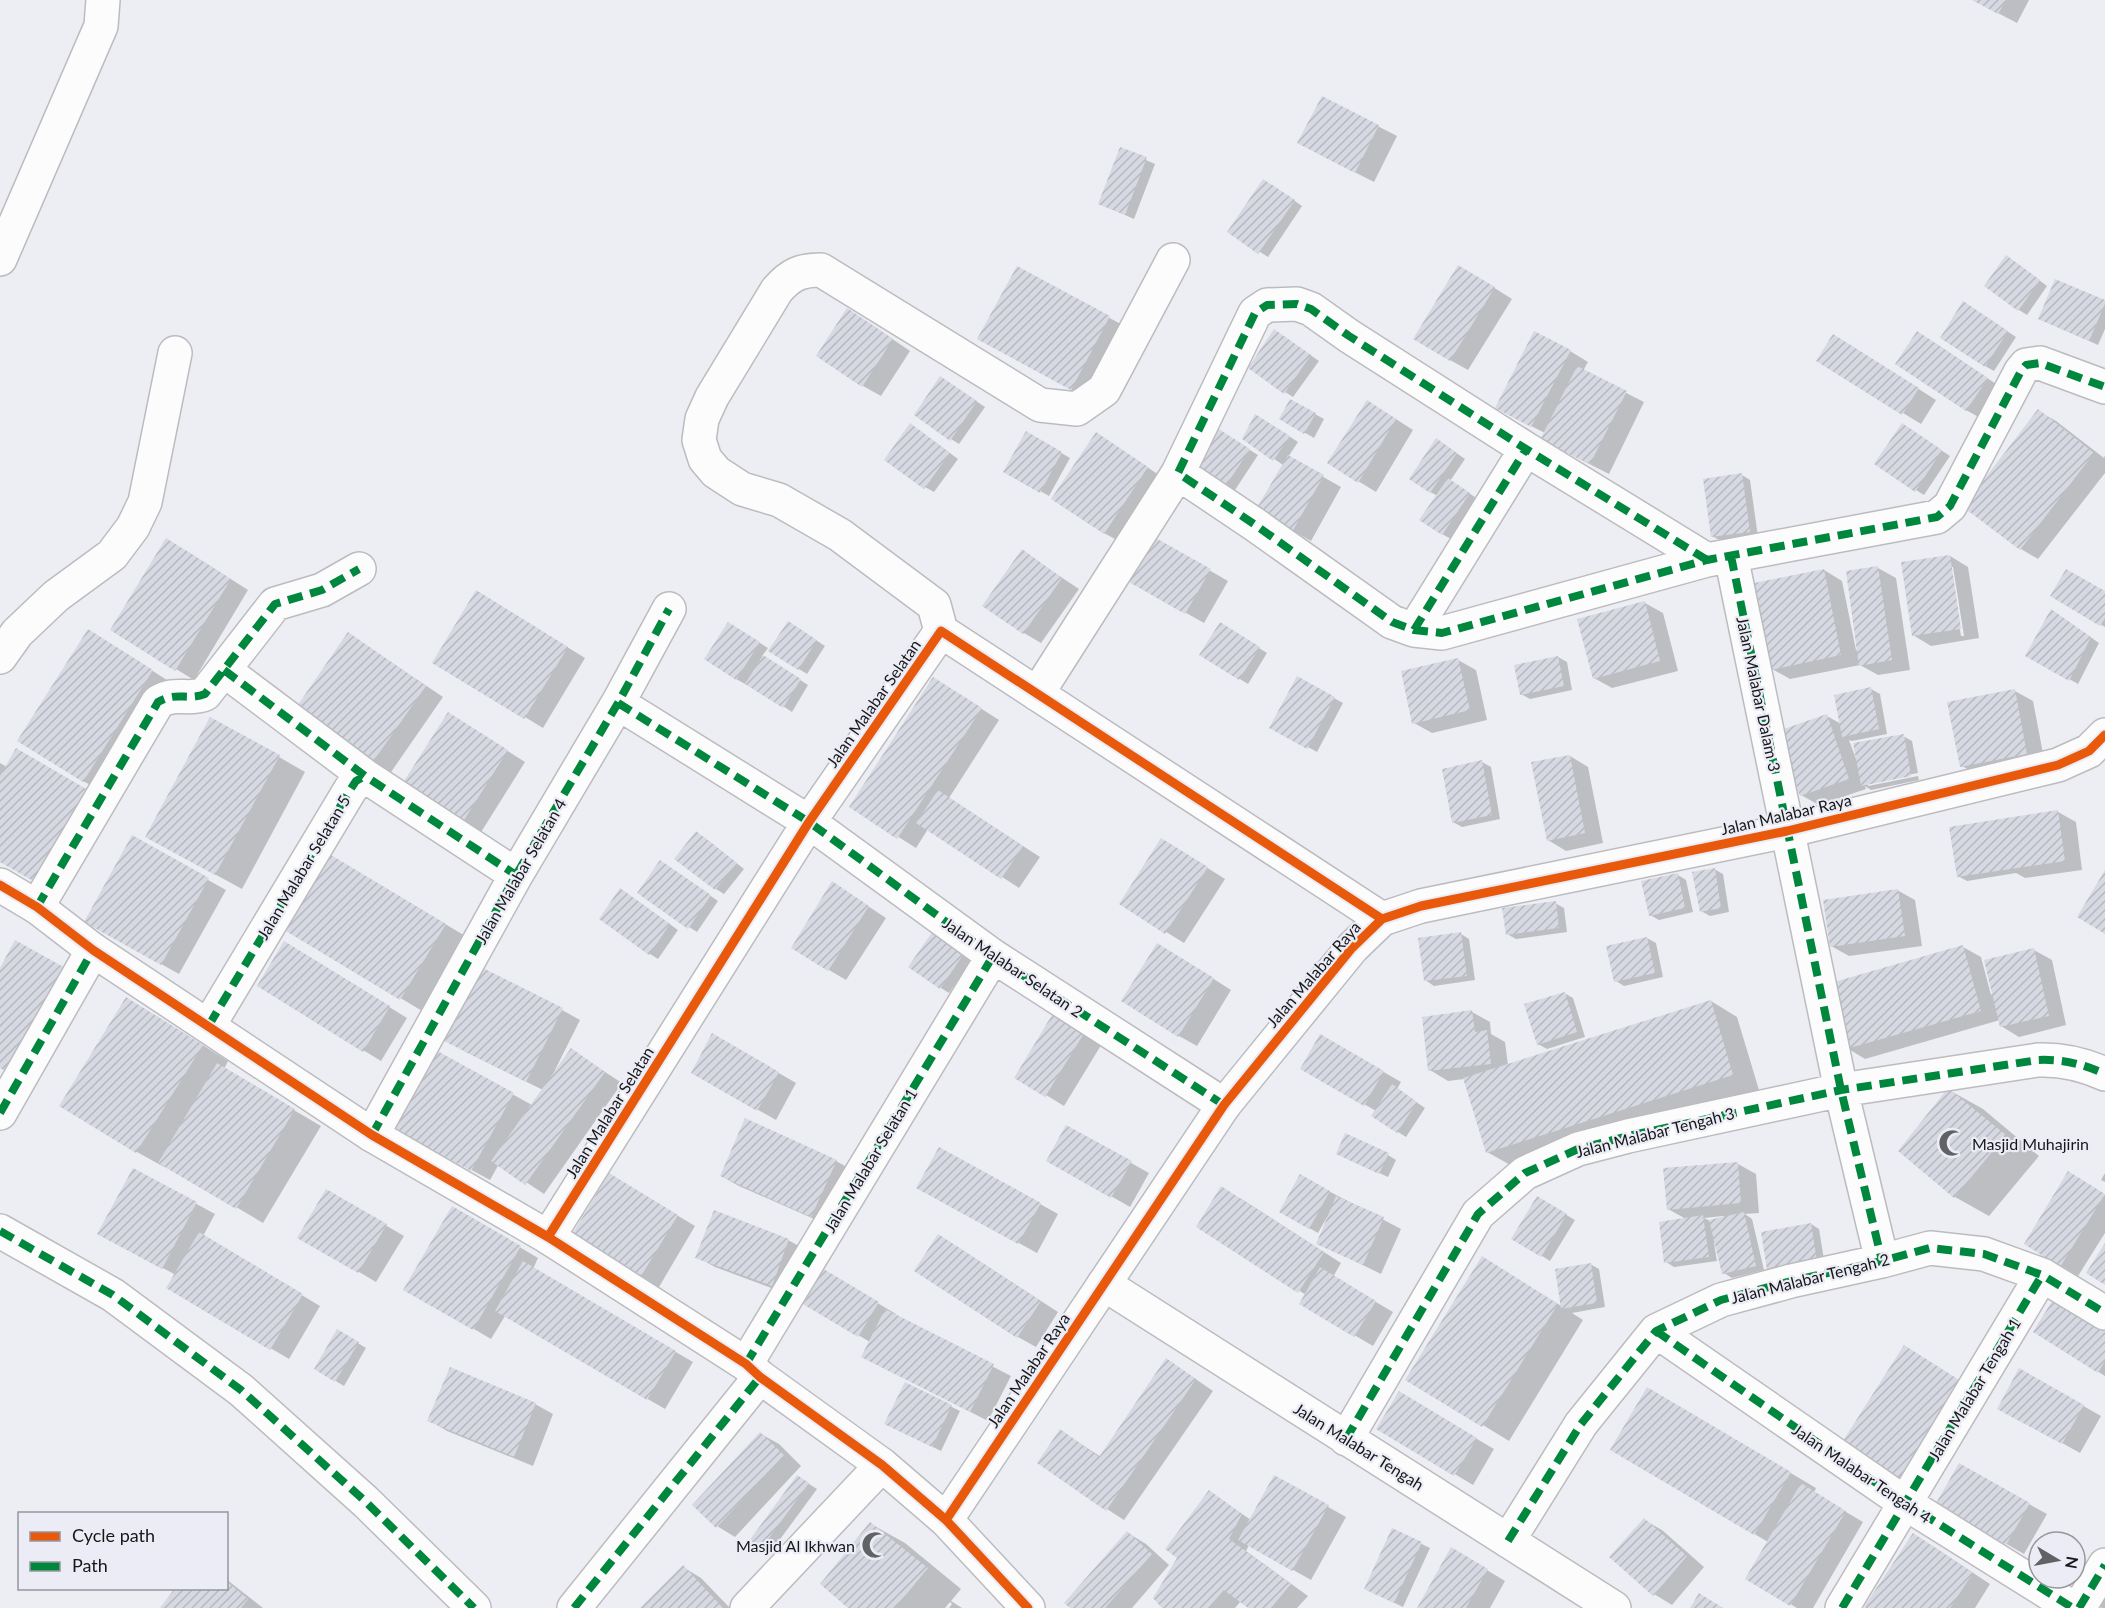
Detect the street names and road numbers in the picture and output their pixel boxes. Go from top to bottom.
street label: Jalan Malabar Dalam 3 [1733,615,1785,773]
street label: Jalan Malabar Selatan [822,636,924,770]
street label: Jalan Malabar Raya [1719,790,1853,838]
street label: Jalan Malabar Selatan 5 [252,792,354,942]
street label: Jalan Malabar Selatan 4 [471,795,569,947]
street label: Jalan Malabar Selatan 2 [939,913,1087,1021]
street label: Jalan Malabar Raya [1262,917,1364,1031]
street label: Jalan Malabar Selatan [561,1043,657,1181]
street label: Jalan Malabar Selatan 1 [819,1085,921,1235]
street label: Jalan Malabar Tengah 3 [1574,1103,1736,1161]
street label: Jalan Malabar Tengah 2 [1729,1249,1891,1307]
street label: Jalan Malabar Raya [983,1309,1073,1431]
street label: Jalan Malabar Tengah 1 [1924,1314,2024,1464]
street label: Jalan Malabar Tengah [1291,1398,1427,1494]
street label: Jalan Malabar Tengah 4 [1789,1420,1935,1526]

